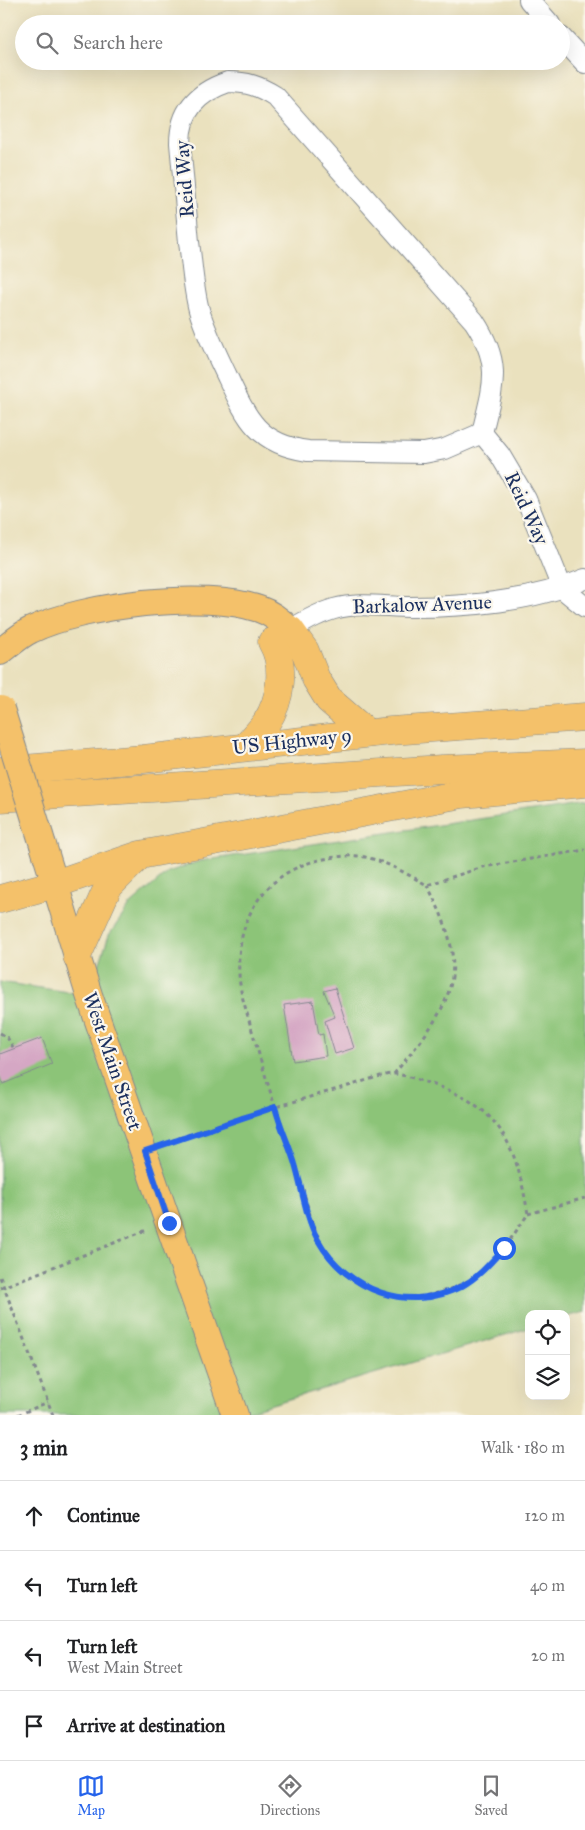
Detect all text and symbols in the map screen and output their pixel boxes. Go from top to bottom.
search box [15,15,570,70]
icon: search [33,29,61,57]
text: Search here [73,31,163,54]
street label: Reid Way [169,139,199,219]
street label: Reid Way [500,468,555,549]
street label: Barkalow Avenue [352,590,492,618]
street label: US Highway 9 [231,723,353,760]
street label: West Main Street [78,989,148,1133]
route end [158,1212,181,1235]
route start [493,1237,516,1260]
map controls [525,1310,570,1400]
button: locate [525,1310,570,1355]
button: layers [525,1355,570,1400]
text: 3 min [20,1435,68,1461]
text: Walk · 180 m [481,1438,565,1457]
icon: ahead [20,1502,48,1530]
text: Continue [67,1504,140,1527]
text: 120 m [525,1506,565,1525]
icon: left [20,1572,48,1600]
text: Turn left [67,1574,137,1597]
text: 40 m [530,1576,565,1595]
text: Turn left [67,1635,137,1658]
icon: left [20,1642,48,1670]
text: 20 m [531,1646,565,1665]
text: West Main Street [67,1658,183,1677]
icon: arrive [20,1712,48,1740]
text: Arrive at destination [67,1714,225,1737]
tab: Map [77,1772,105,1819]
tab: Directions [260,1772,320,1819]
tab: Saved [475,1772,508,1819]

